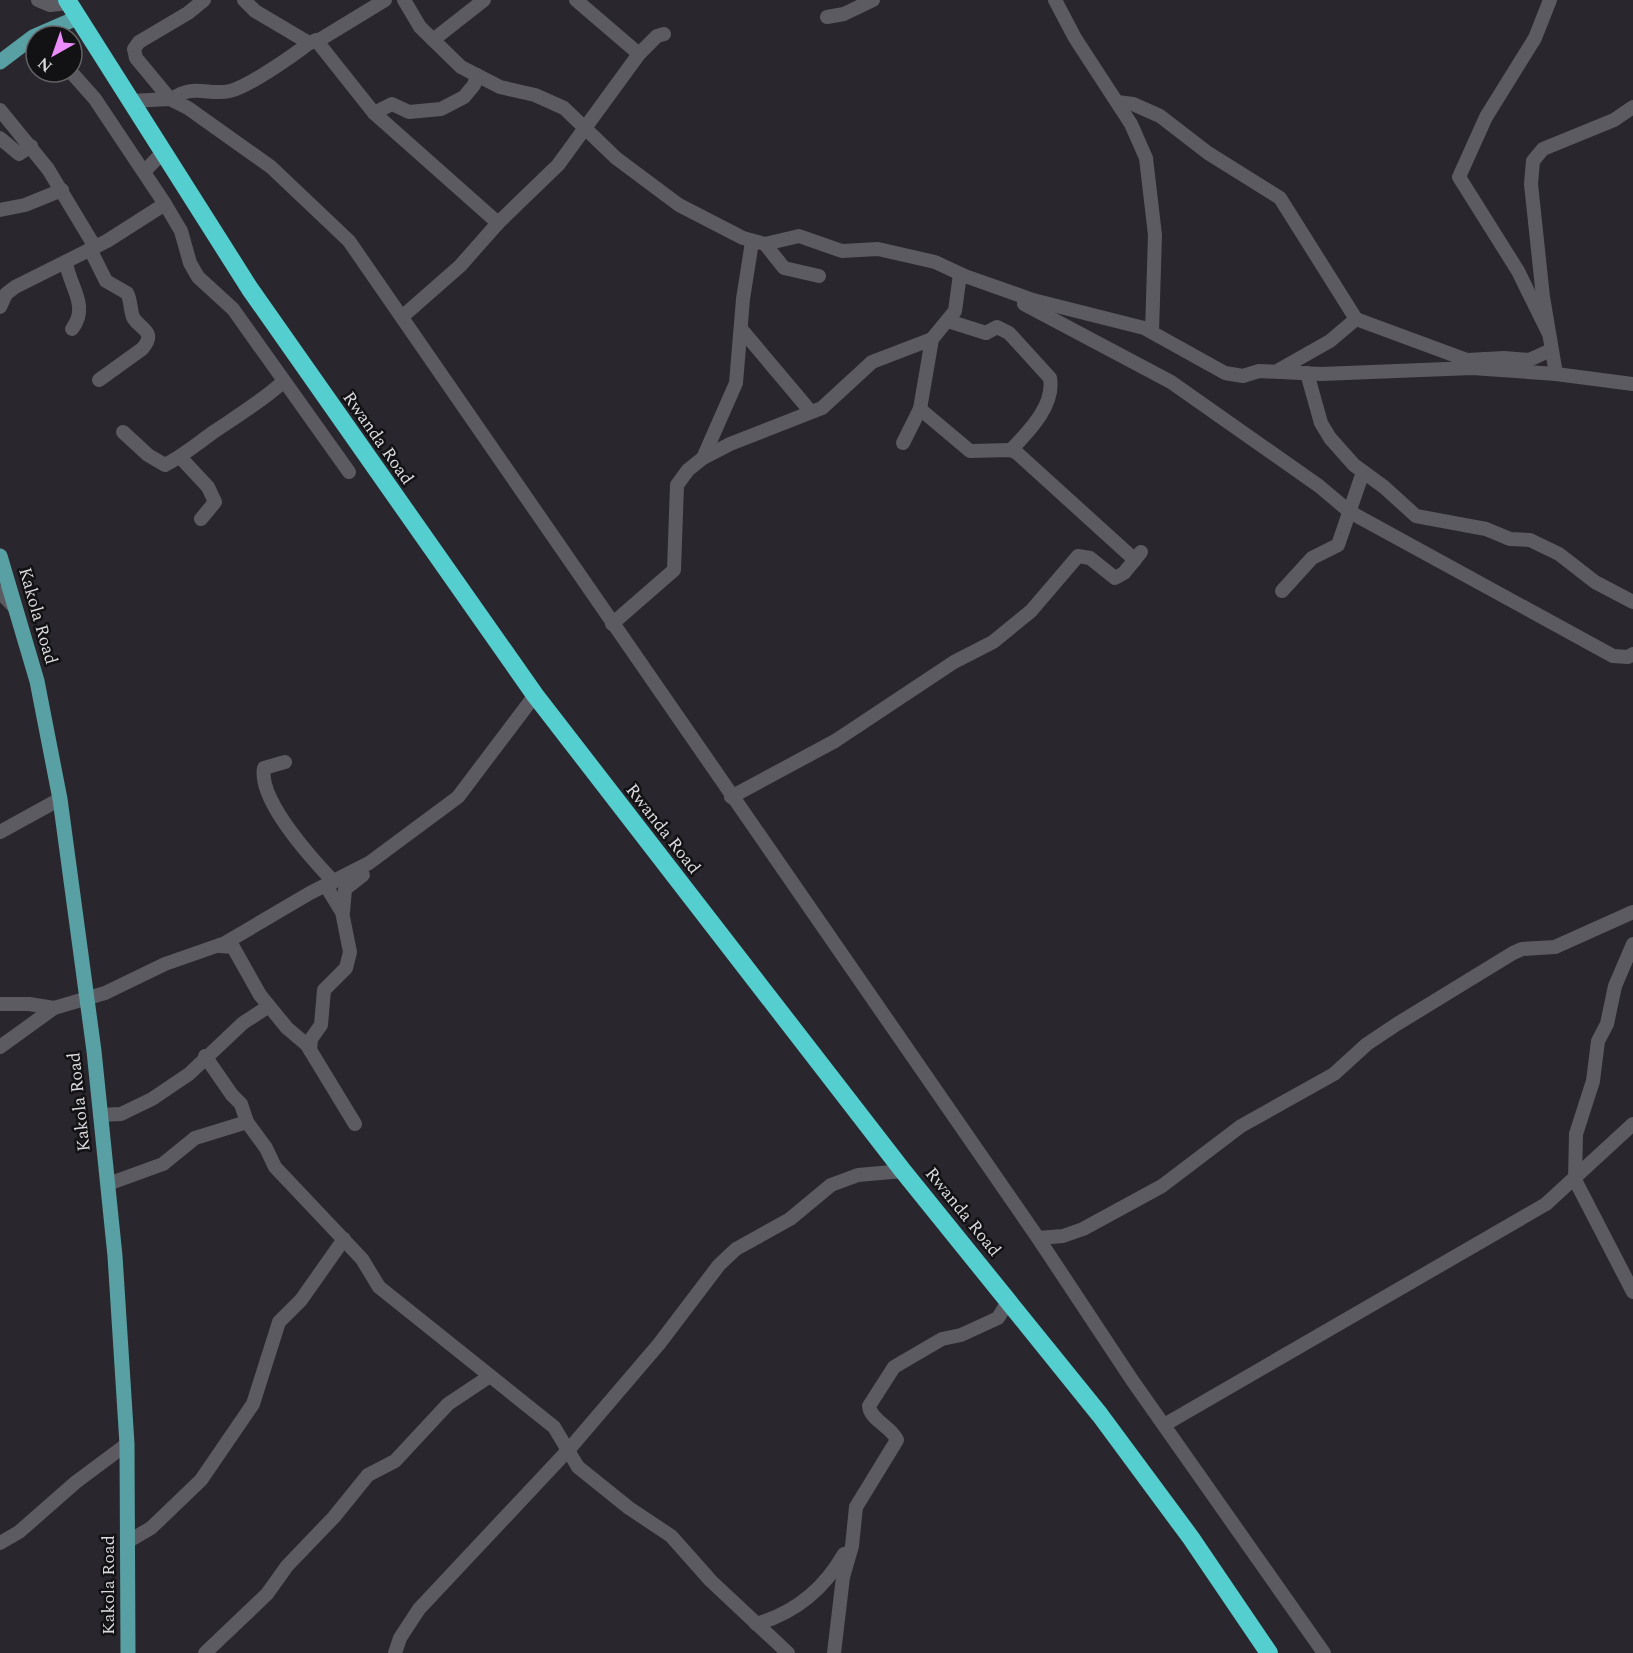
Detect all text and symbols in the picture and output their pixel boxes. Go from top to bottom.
north arrow [24,24,84,84]
text: N [32,51,58,78]
street label: Rwanda Road [336,386,420,490]
street label: Kakola Road [11,564,65,668]
street label: Rwanda Road [619,778,707,880]
street label: Kakola Road [60,1051,98,1153]
street label: Rwanda Road [918,1161,1008,1263]
street label: Kakola Road [95,1535,122,1635]

